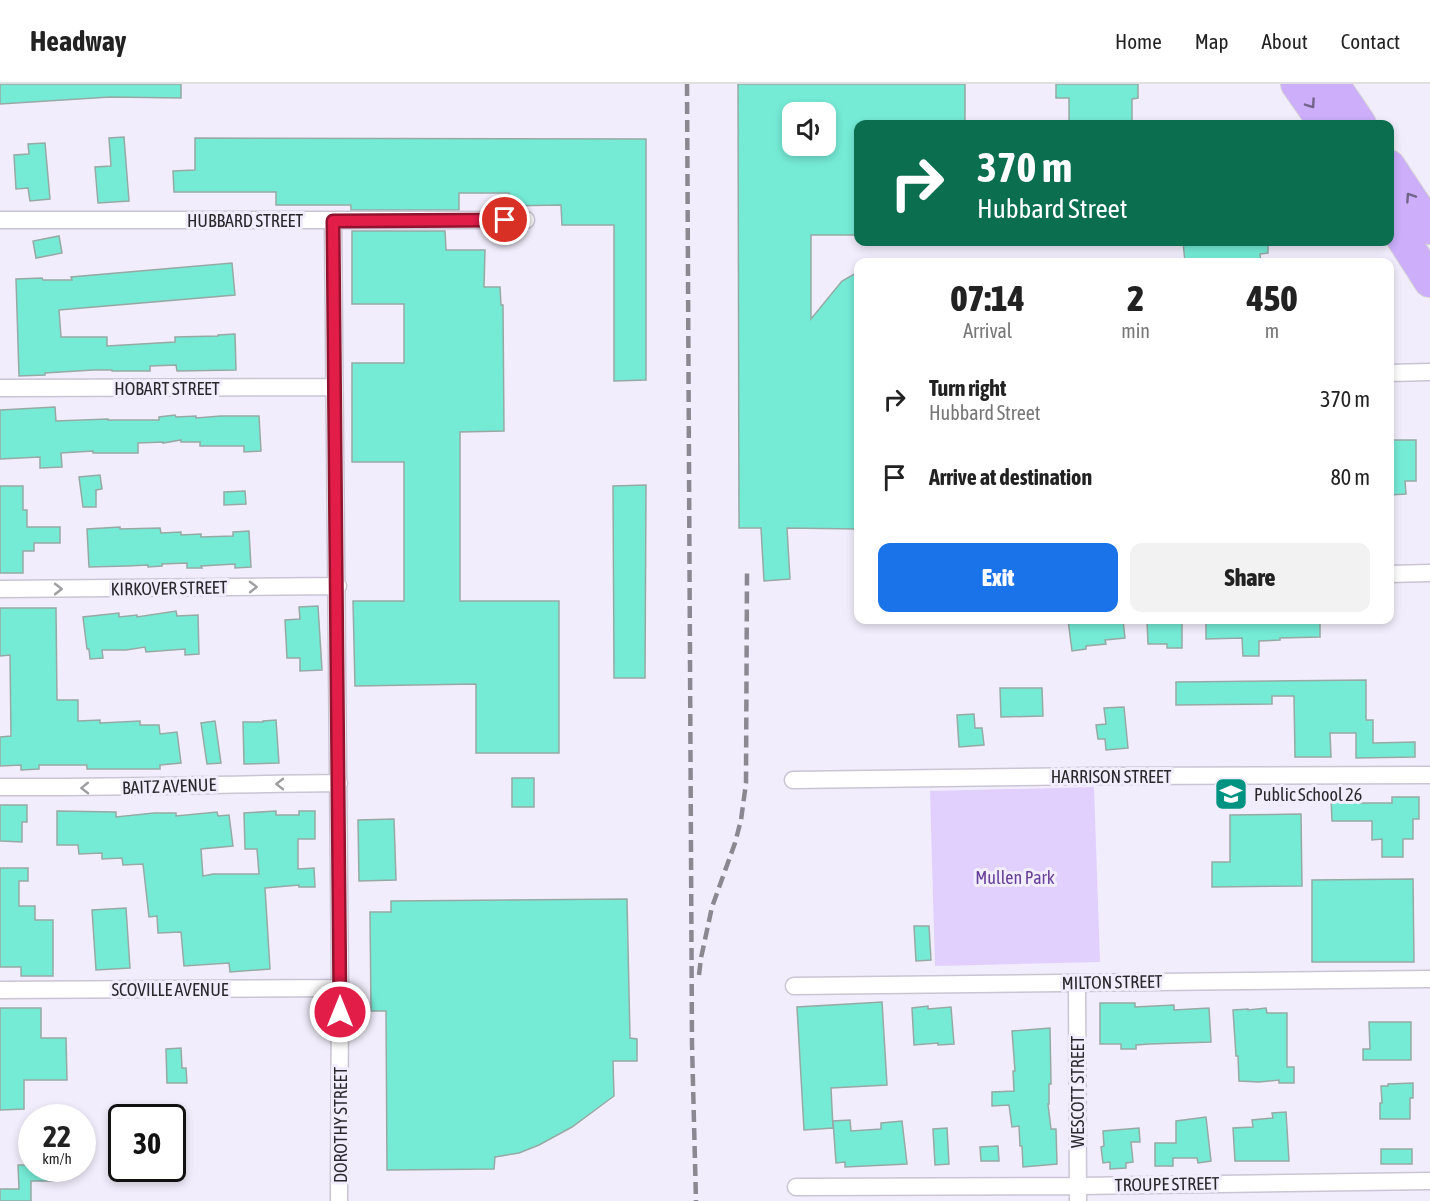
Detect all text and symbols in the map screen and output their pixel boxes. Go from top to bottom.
text: Headway [30,25,126,57]
text: Home [1115,29,1162,53]
text: Map [1195,29,1229,53]
text: About [1262,29,1308,53]
text: Contact [1341,29,1400,53]
one-way arrow [1304,98,1315,109]
map controls [782,102,836,156]
button: sound [782,102,836,156]
text: 370 m [977,143,1072,191]
icon: right [878,144,956,222]
text: Hubbard Street [977,193,1128,224]
one-way arrow [1406,193,1417,204]
pin [479,194,530,245]
icon: arrive [488,203,521,236]
street label: HUBBARD STREET [187,210,303,231]
text: 07:14 [951,277,1025,319]
text: 2 [1127,277,1144,319]
text: 450 [1247,277,1297,319]
text: Arrival [963,319,1012,342]
text: min [1121,319,1150,342]
text: m [1265,319,1279,342]
text: Turn right [929,375,1006,401]
street label: HOBART STREET [114,378,220,399]
icon: right [878,383,911,416]
text: 370 m [1320,386,1370,412]
text: Hubbard Street [929,401,1041,424]
icon: arrive [878,461,911,494]
text: Arrive at destination [929,464,1092,490]
text: 80 m [1330,464,1370,490]
button: Exit [878,543,1118,612]
button: Share [1130,543,1370,612]
street label: KIRKOVER STREET [110,576,228,600]
one-way arrow [249,581,258,593]
one-way arrow [54,583,63,595]
street label: HARRISON STREET [1051,766,1171,787]
street label: BAITZ AVENUE [122,774,217,798]
school or university icon: Public School 26 [1213,776,1249,812]
one-way arrow [276,778,285,790]
one-way arrow [81,781,90,794]
place label: Public School 26 [1254,784,1362,805]
park label: Mullen Park [975,867,1055,888]
street label: MILTON STREET [1061,971,1163,993]
street label: SCOVILLE AVENUE [112,979,229,1000]
position arrow [308,980,372,1044]
street label: WESCOTT STREET [1067,1036,1088,1148]
street label: DOROTHY STREET [330,1067,351,1183]
speed limit sign: 30 [108,1104,186,1182]
text: 22 [43,1119,71,1153]
text: km/h [42,1150,72,1167]
street label: TROUPE STREET [1115,1173,1220,1195]

